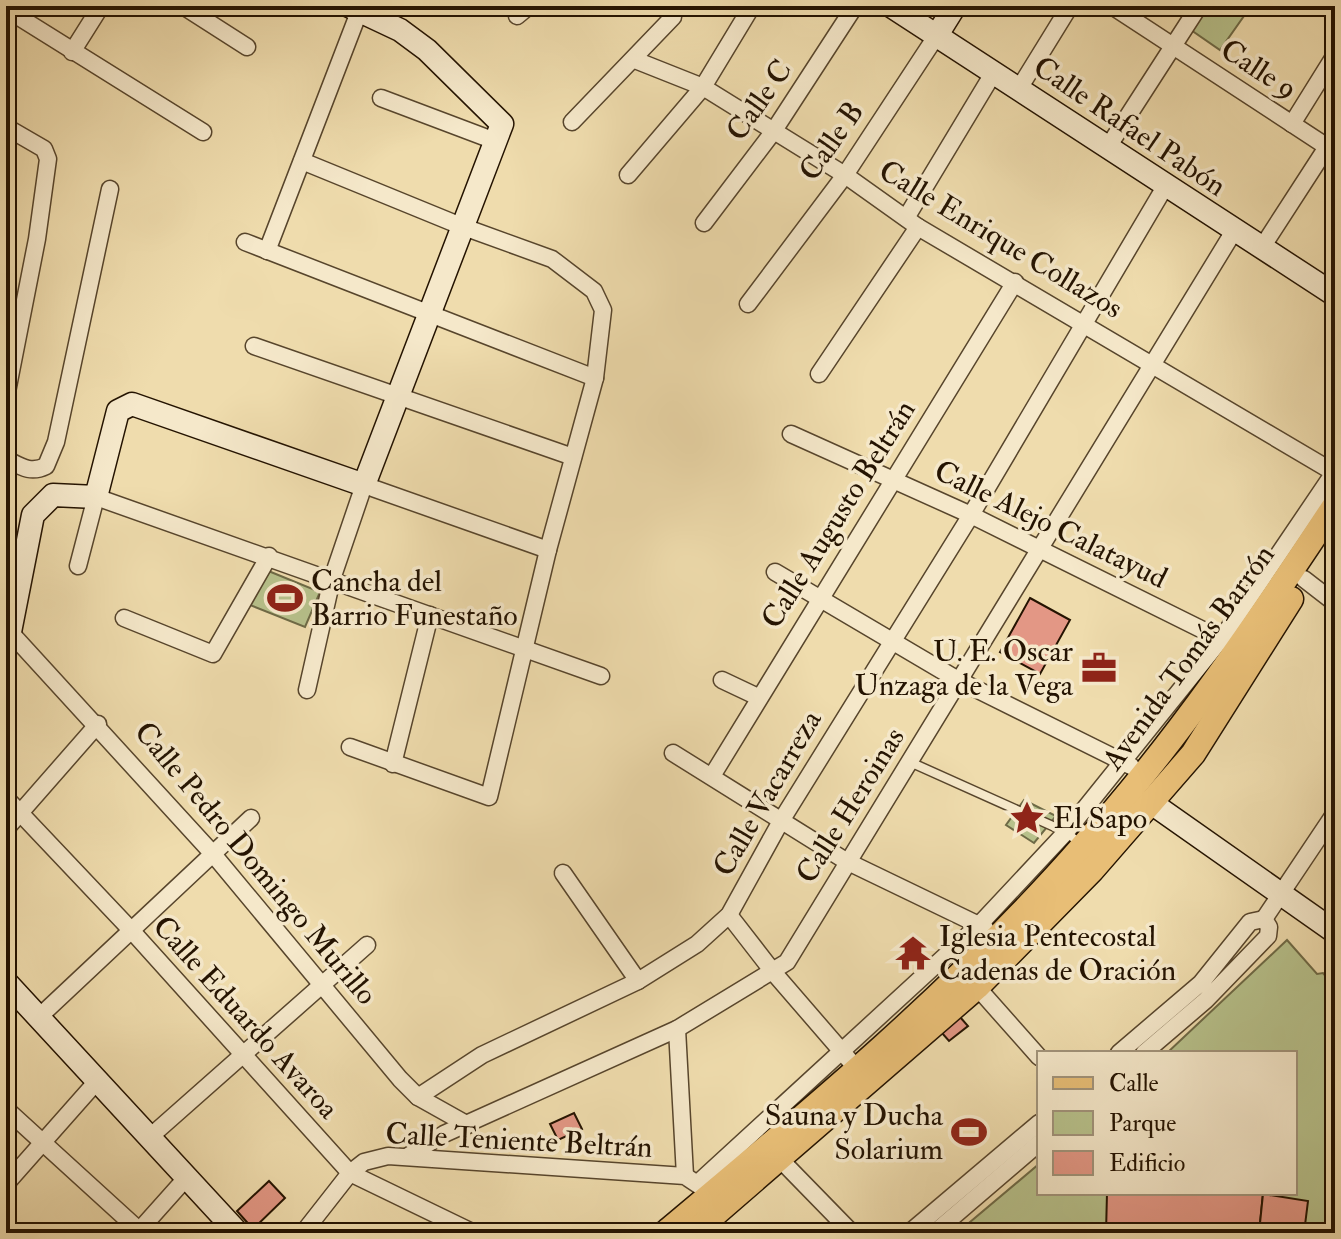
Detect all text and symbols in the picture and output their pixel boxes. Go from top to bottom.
street label: Calle 9 [1214,31,1304,108]
street label: Calle Rafael Pabón [1026,48,1233,205]
street label: Calle C [718,53,800,148]
street label: Calle B [791,95,872,188]
street label: Calle Enrique Collazos [872,152,1129,327]
street label: Calle Augusto Beltrán [753,393,924,635]
street label: Calle Alejo Calatayud [928,452,1174,597]
street label: Avenida Tomás Barrón [1094,537,1283,778]
place label: Cancha del Barrio Funestaño [311,563,518,634]
sports icon: Cancha del Barrio Funestaño [266,579,304,617]
place label: U. E. Oscar Unzaga de la Vega [855,633,1074,704]
office icon: U. E. Oscar Unzaga de la Vega [1080,649,1118,687]
street label: Calle Vacarreza [705,703,830,883]
street label: Calle Pedro Domingo Murillo [126,714,385,1012]
street label: Calle Heroinas [788,721,913,890]
place icon: El Sapo [1008,799,1046,837]
place label: El Sapo [1053,800,1147,837]
street label: Calle Eduardo Avaroa [145,908,347,1127]
place label: Iglesia Pentecostal Cadenas de Oración [939,918,1176,989]
temple icon: Iglesia Pentecostal Cadenas de Oración [894,934,932,972]
legend [1037,1051,1297,1195]
text: Calle [1109,1068,1159,1099]
place label: Sauna y Ducha Solarium [765,1097,944,1168]
text: Parque [1109,1108,1176,1139]
sports icon: Sauna y Ducha Solarium [950,1113,988,1151]
street label: Calle Teniente Beltrán [384,1115,653,1166]
text: Edificio [1109,1148,1185,1179]

